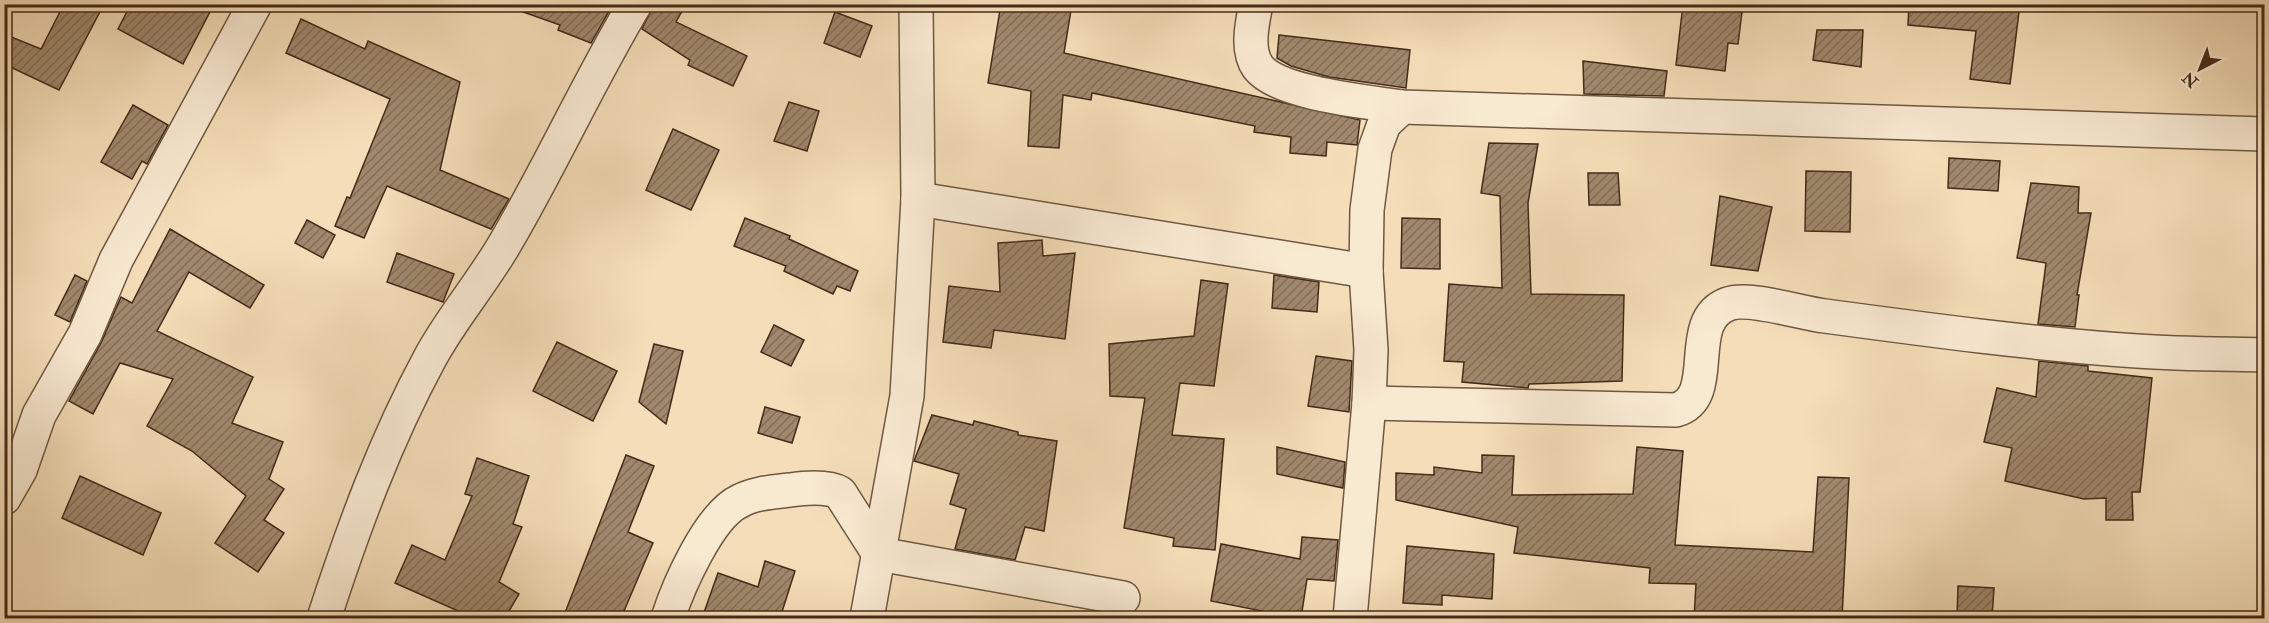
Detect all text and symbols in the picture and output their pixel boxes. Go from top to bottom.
north arrow [2170,39,2230,99]
text: N [2178,67,2203,92]

